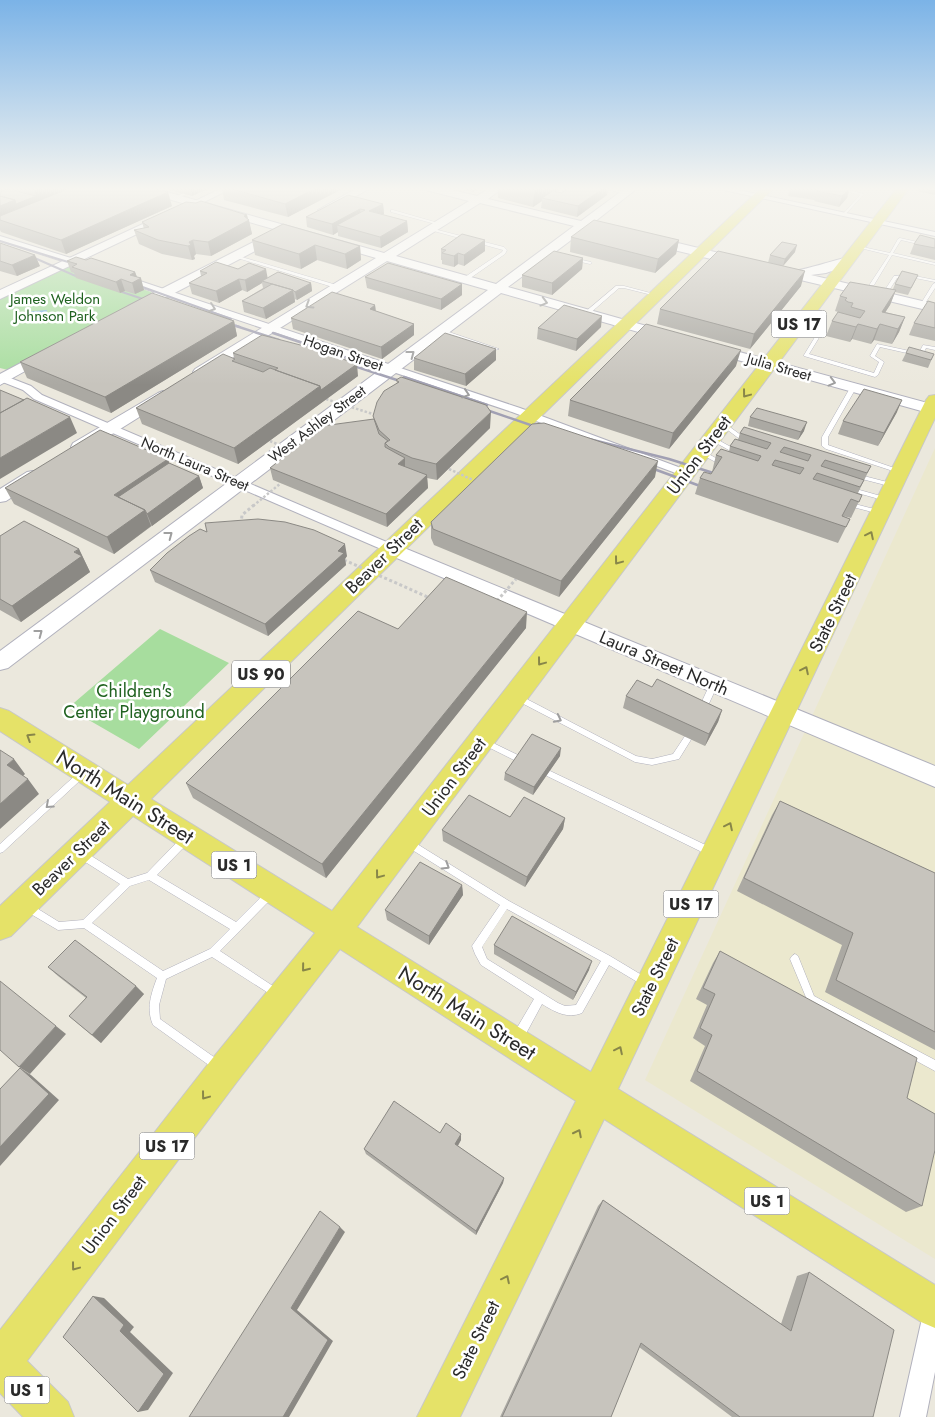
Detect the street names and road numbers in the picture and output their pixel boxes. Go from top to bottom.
road number: US 17 [772,310,826,338]
street label: Hogan Street [300,329,386,377]
street label: Julia Street [742,347,814,387]
street label: West Ashley Street [264,380,371,468]
street label: Union Street [661,409,738,500]
street label: North Laura Street [138,431,253,497]
street label: Beaver Street [339,512,429,600]
street label: State Street [803,569,864,657]
street label: Laura Street North [595,624,733,702]
road number: US 90 [232,661,290,688]
street label: Union Street [416,731,493,822]
street label: North Main Street [50,743,200,851]
street label: Beaver Street [26,814,116,902]
road number: US 1 [212,852,256,878]
road number: US 17 [664,891,718,918]
street label: State Street [625,933,686,1021]
street label: North Main Street [392,959,542,1067]
road number: US 17 [140,1132,194,1160]
street label: Union Street [76,1169,153,1260]
road number: US 1 [744,1188,790,1214]
street label: State Street [446,1296,507,1384]
road number: US 1 [5,1376,50,1404]

